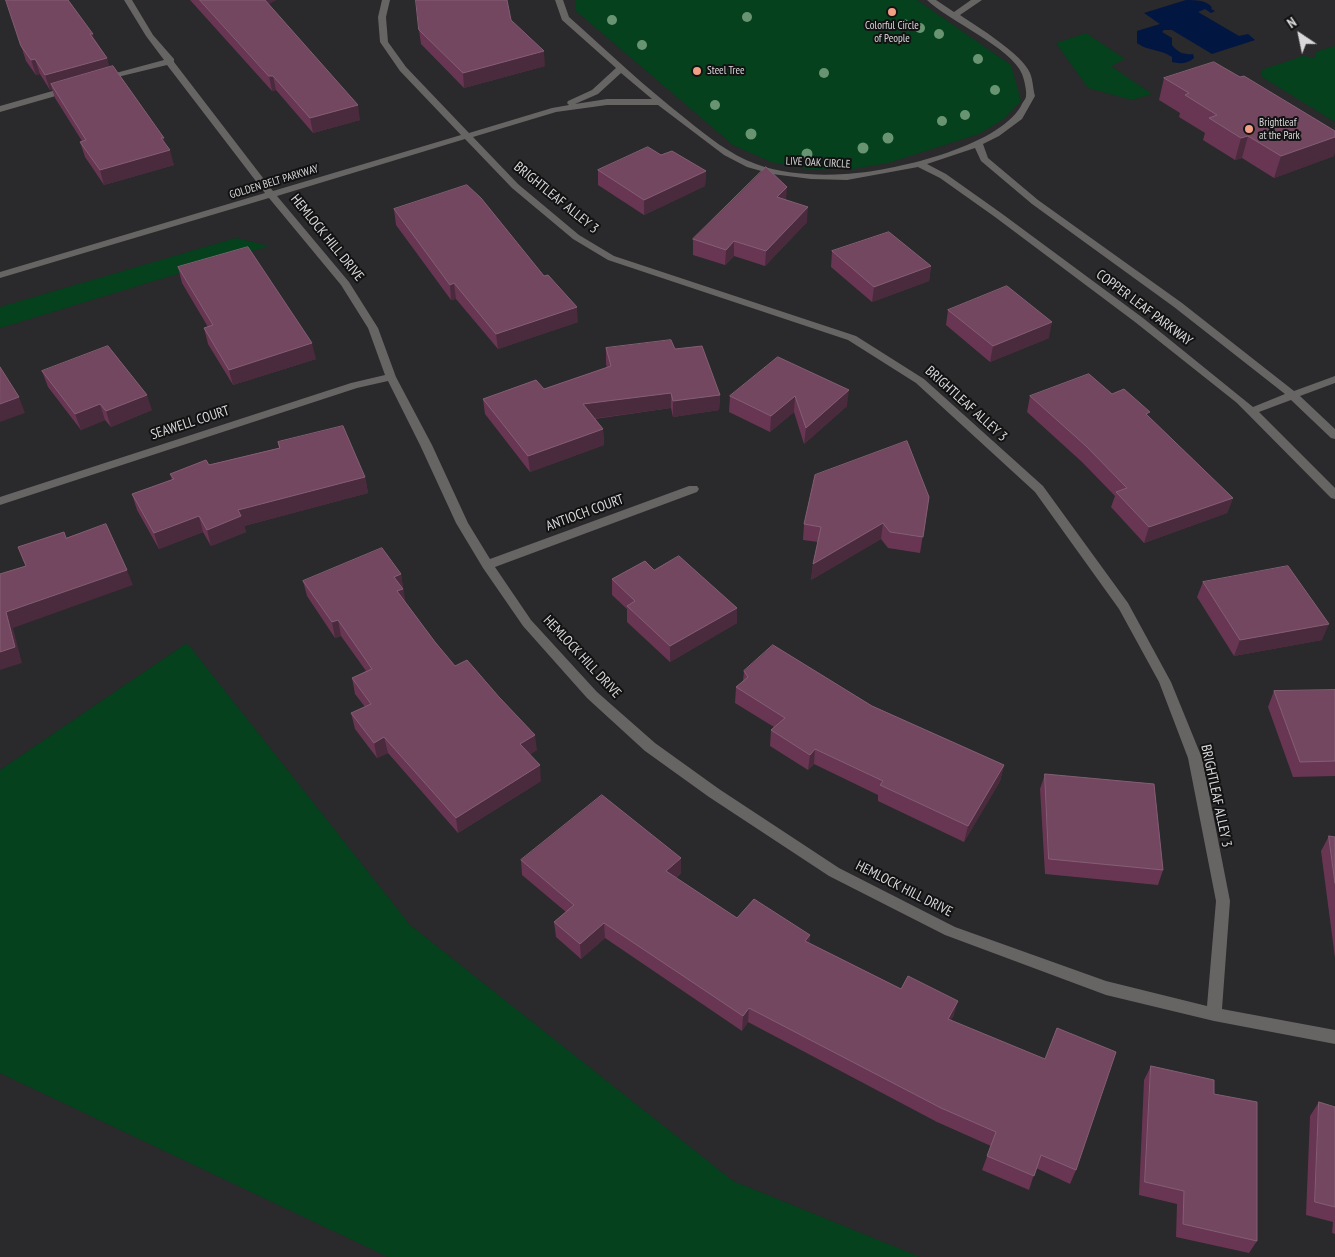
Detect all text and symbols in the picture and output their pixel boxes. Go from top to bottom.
marker: Colorful Circle of People [886,6,898,18]
north arrow [1275,10,1325,60]
text: N [1283,13,1300,32]
place label: Colorful Circle of People [865,19,919,45]
place label: Steel Tree [707,64,745,78]
marker: Steel Tree [691,65,703,77]
place label: Brightleaf at the Park [1259,116,1300,142]
marker: Brightleaf at the Park [1243,123,1255,135]
street label: LIVE OAK CIRCLE [785,155,851,171]
street label: BRIGHTLEAF ALLEY 3 [510,159,602,237]
street label: GOLDEN BELT PARKWAY [228,162,320,202]
street label: HEMLOCK HILL DRIVE [287,191,367,285]
street label: COPPER LEAF PARKWAY [1093,266,1195,350]
street label: BRIGHTLEAF ALLEY 3 [922,363,1010,445]
street label: SEAWELL COURT [149,402,231,444]
street label: ANTIOCH COURT [544,491,626,535]
street label: HEMLOCK HILL DRIVE [540,612,624,702]
street label: BRIGHTLEAF ALLEY 3 [1197,743,1235,849]
street label: HEMLOCK HILL DRIVE [853,857,955,921]

